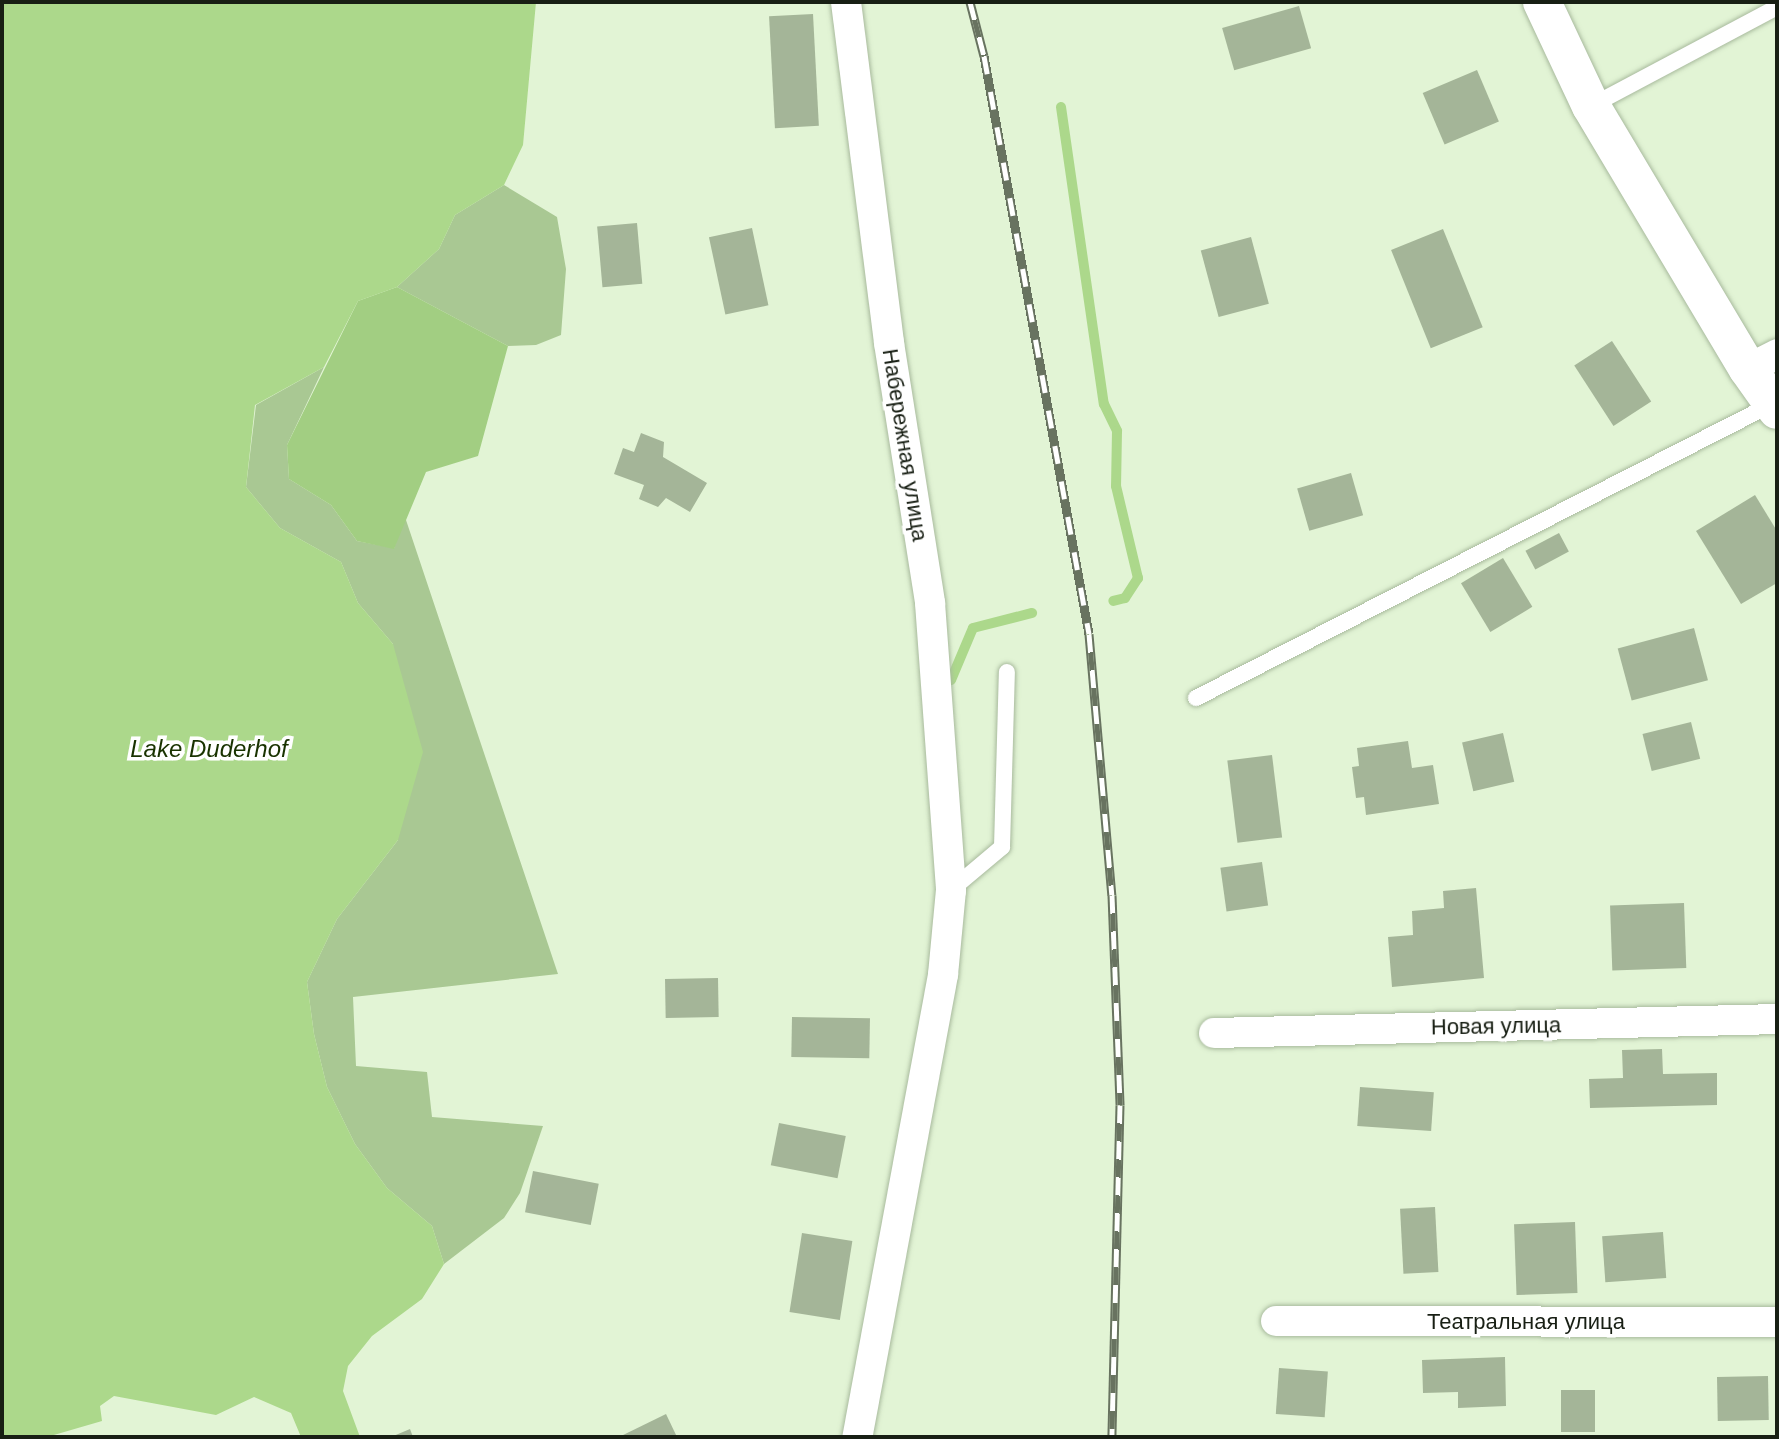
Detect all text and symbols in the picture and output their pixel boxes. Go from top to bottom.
street label: Набережная улица [877,347,933,543]
water label: Lake Duderhof [130,735,288,763]
street label: Новая улица [1431,1012,1561,1040]
street label: Театральная улица [1427,1309,1625,1335]

